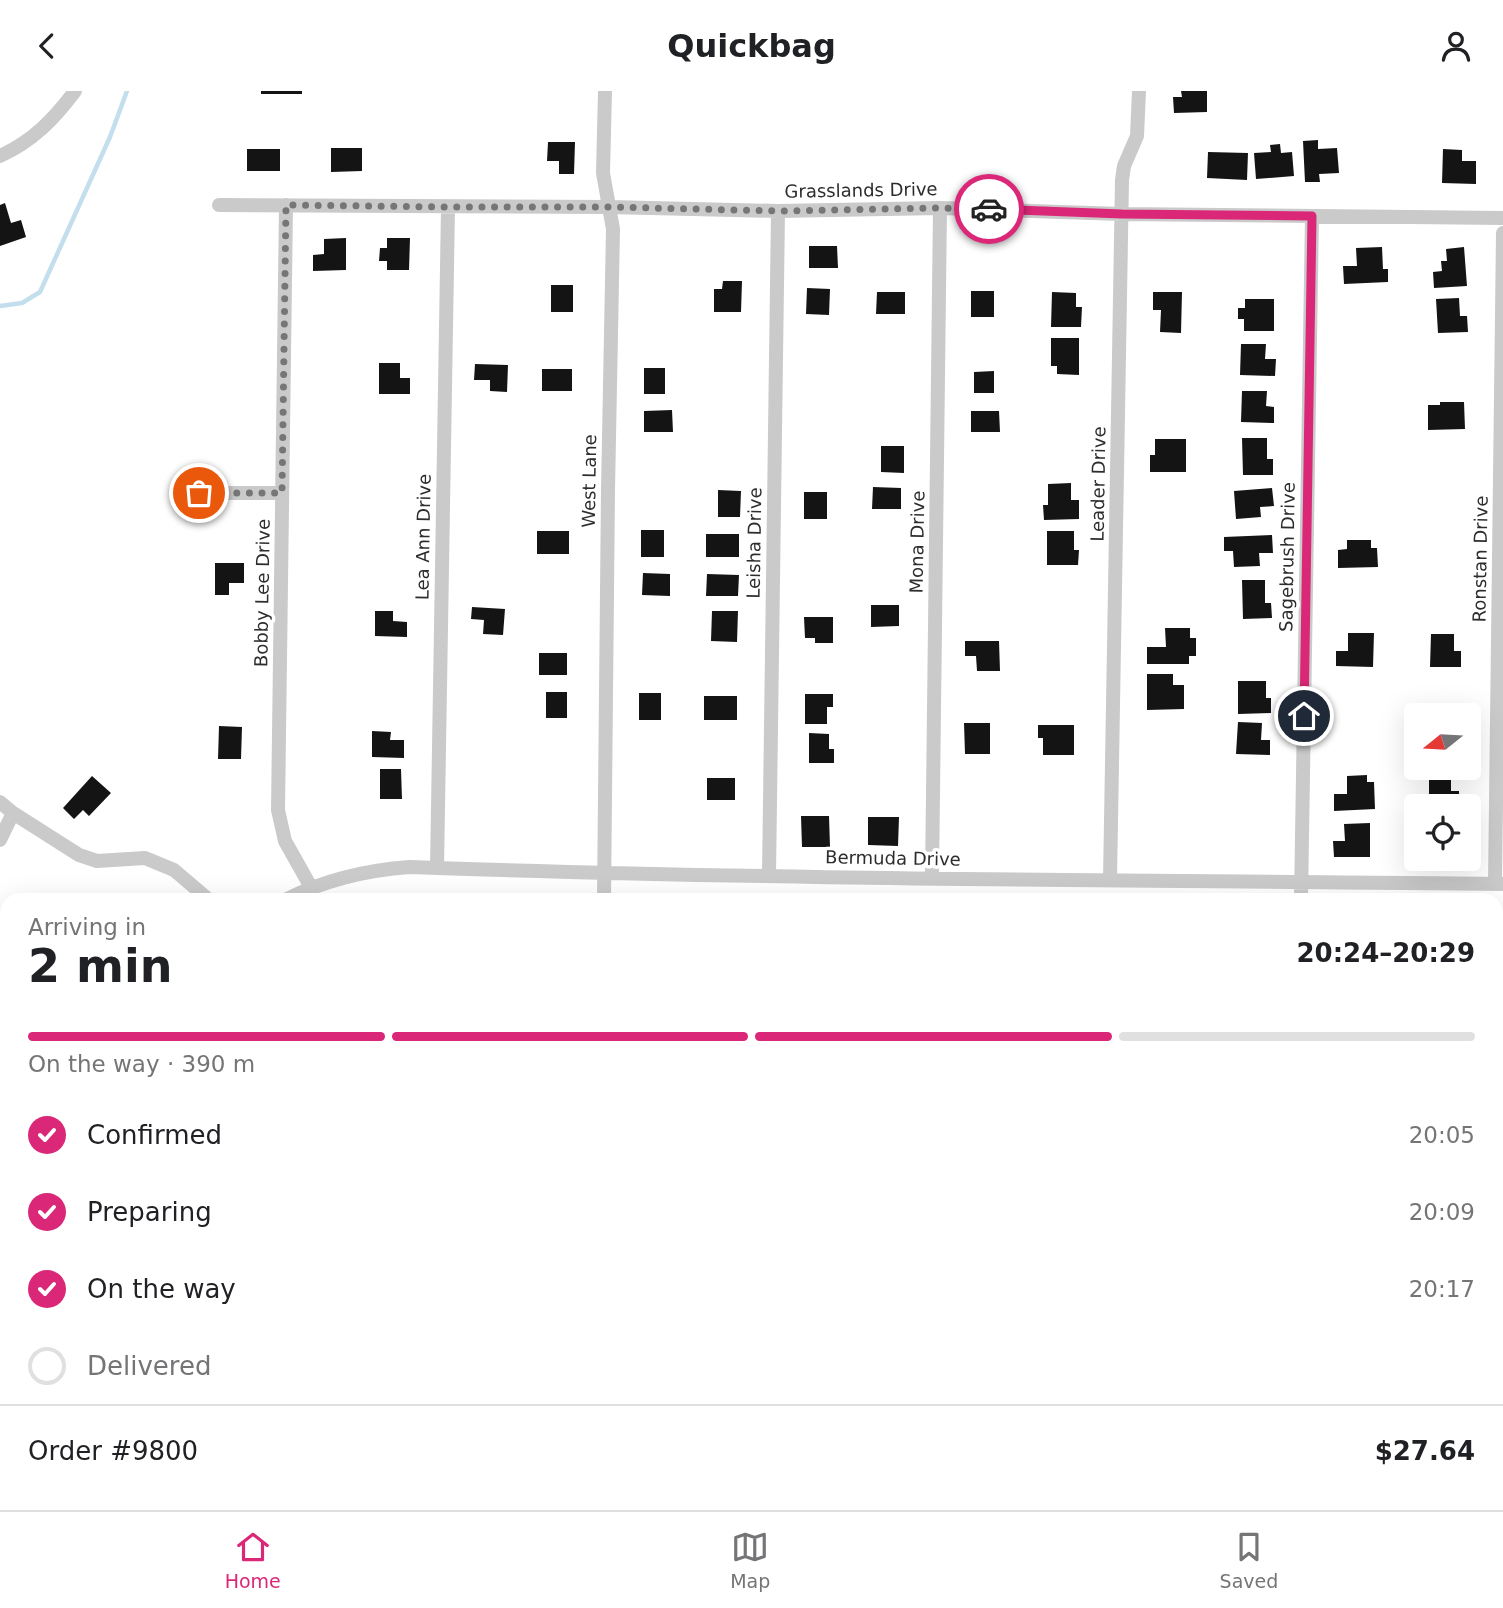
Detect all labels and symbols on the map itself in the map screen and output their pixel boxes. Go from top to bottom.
courier [954,174,1024,244]
street label: Grasslands Drive [784,178,938,202]
street label: Leader Drive [1086,426,1110,542]
street label: West Lane [578,434,600,528]
pin [169,463,229,523]
street label: Lea Ann Drive [411,474,435,600]
street label: Sagebrush Drive [1275,482,1299,632]
street label: Leisha Drive [743,487,765,599]
street label: Mona Drive [906,490,928,594]
street label: Ronstan Drive [1468,495,1492,623]
street label: Bobby Lee Drive [250,519,274,667]
pin [1274,686,1334,746]
north arrow [1404,703,1480,781]
street label: Bermuda Drive [825,846,961,870]

